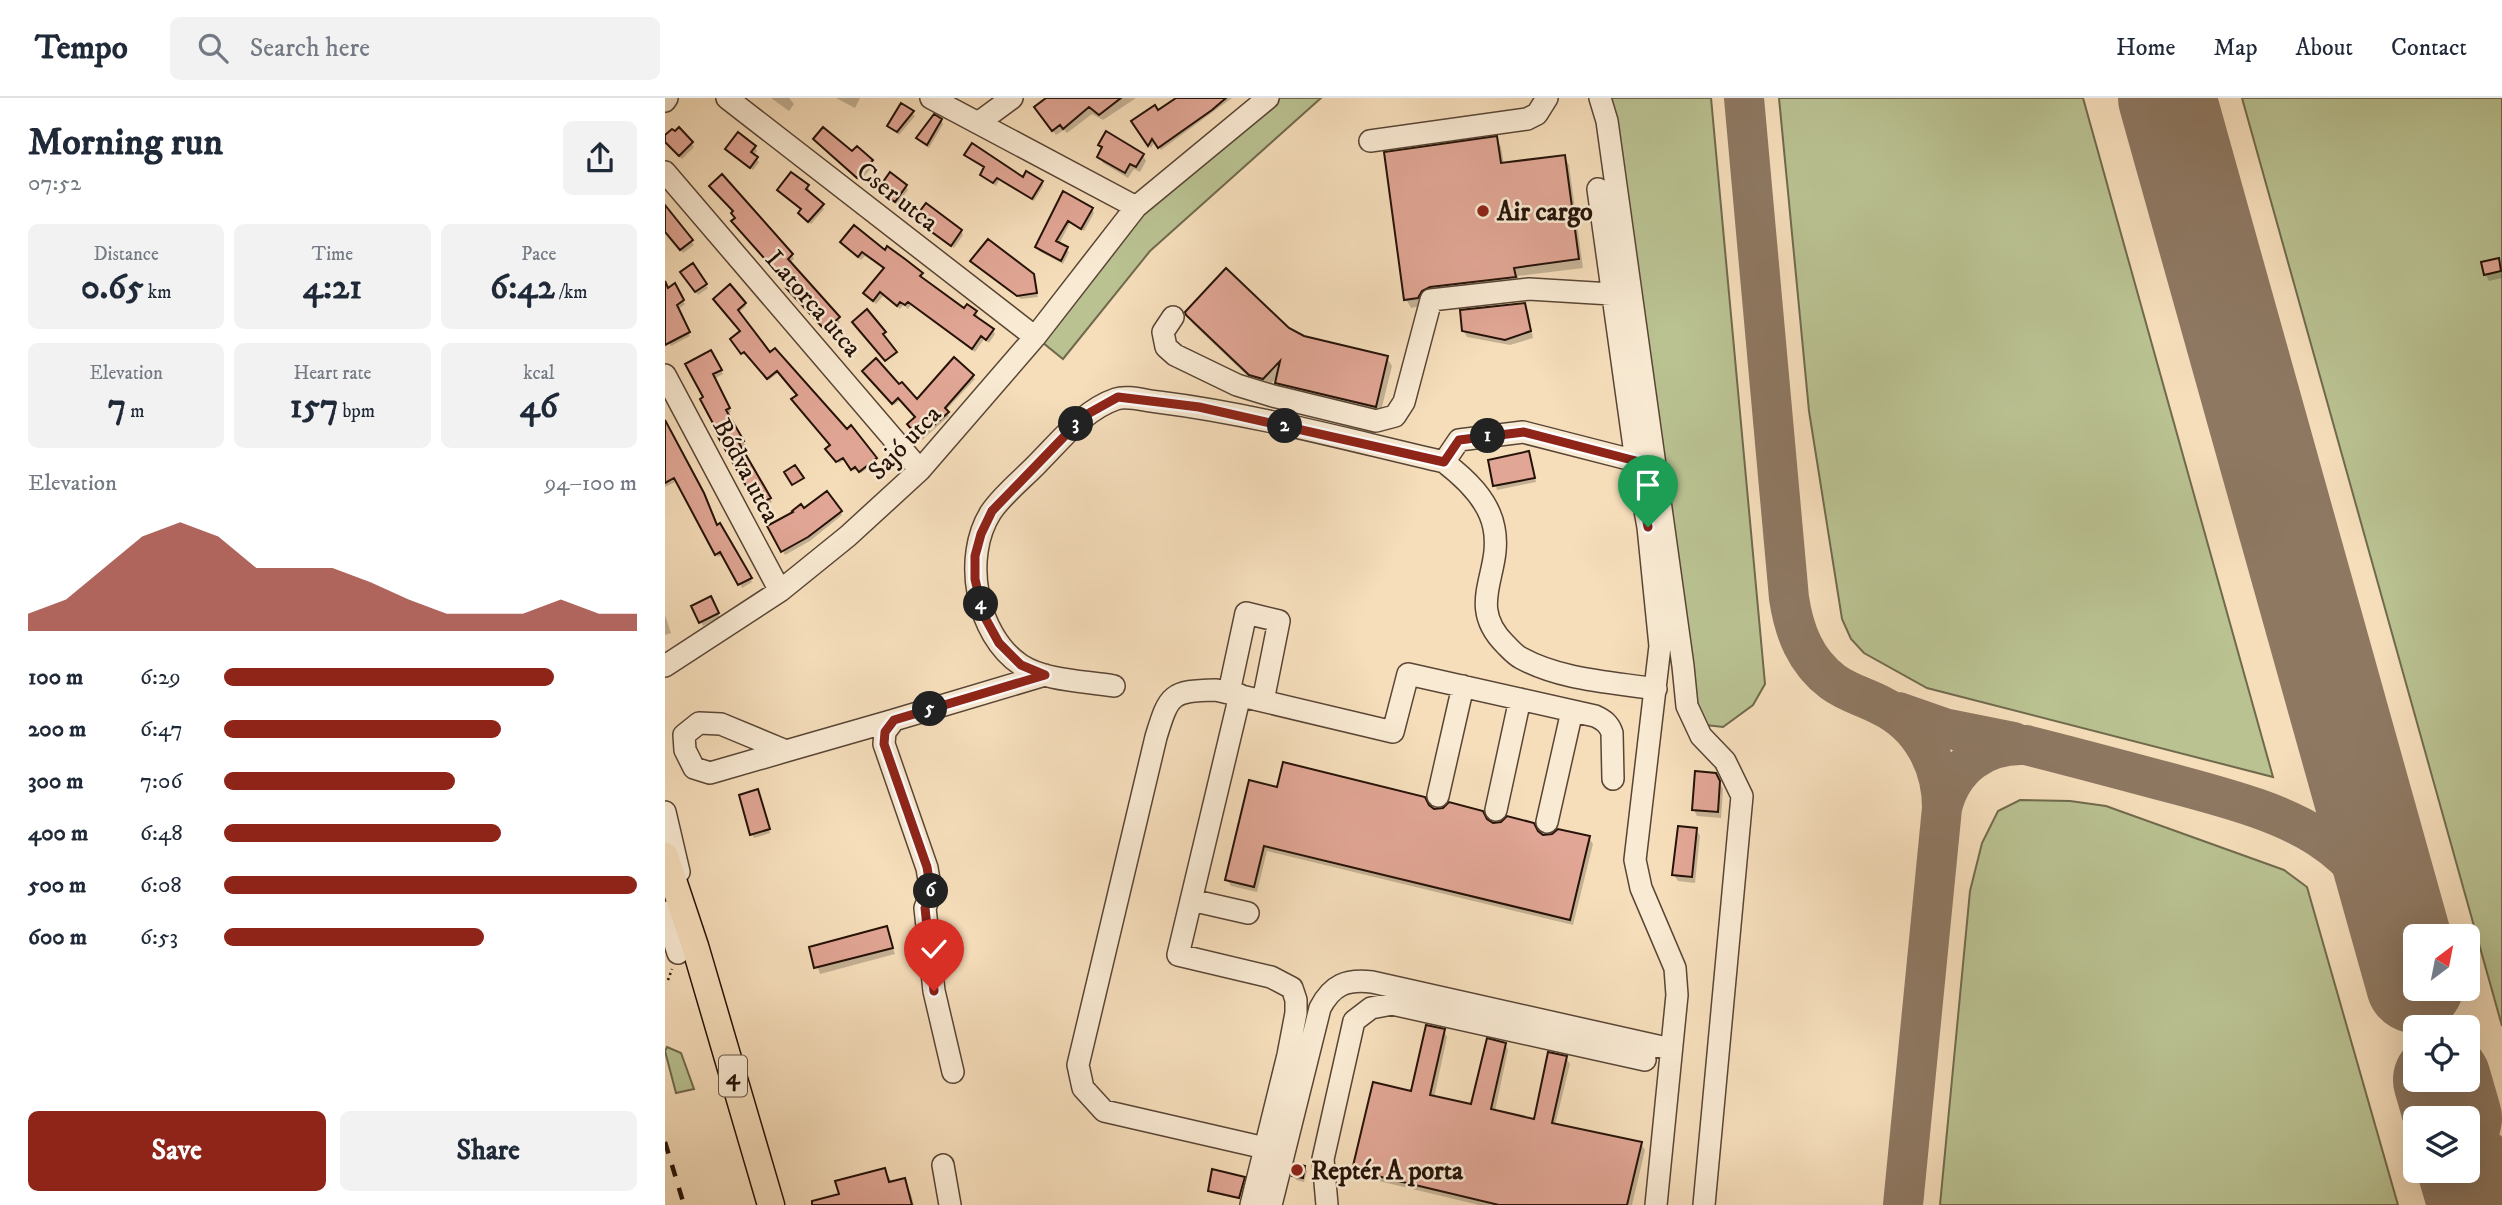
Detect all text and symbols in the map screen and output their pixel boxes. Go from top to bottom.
search box [170,17,660,80]
text: Tempo [35,28,128,69]
icon: search [194,29,232,67]
text: Search here [250,32,370,65]
text: Home [2116,33,2175,63]
text: Map [2213,33,2258,63]
text: About [2296,33,2353,63]
text: Contact [2391,33,2467,63]
text: Morning run [28,119,223,167]
button: share [563,121,637,195]
street label: Cser utca [849,155,945,239]
text: 07:52 [28,169,81,198]
place label: Air cargo [1496,196,1593,229]
marker: Air cargo [1475,203,1491,219]
text: Distance [93,243,159,266]
text: Time [312,243,353,266]
text: Pace [521,243,556,266]
street label: Latorca utca [757,244,868,364]
text: 0.65 [81,266,144,310]
text: 4:21 [303,266,362,310]
text: 6:42 [490,266,555,310]
text: km [144,281,171,304]
text: /km [555,281,588,304]
text: Elevation [89,362,163,385]
text: Heart rate [294,362,371,385]
text: kcal [523,362,554,385]
text: 7 [108,385,126,429]
text: 157 [290,385,338,429]
text: 46 [520,385,558,429]
street label: Sajó utca [861,398,949,488]
text: m [126,400,145,423]
text: bpm [338,400,375,423]
pin: 3 [1059,406,1093,442]
pin: 2 [1267,408,1303,444]
text: 3 [1072,412,1079,435]
street label: Bódva utca [705,413,787,528]
text: 2 [1280,414,1289,437]
pin: 1 [1471,418,1505,454]
text: 1 [1484,424,1491,447]
pin [1618,455,1678,527]
icon: arrive [1629,466,1667,504]
text: Elevation [28,469,117,498]
text: 94–100 m [545,469,637,498]
pin: 4 [963,587,999,622]
text: 4 [975,592,986,615]
text: 100 m [28,663,83,692]
text: 6:29 [140,663,181,692]
pin: 5 [912,692,947,726]
text: 5 [925,697,934,720]
text: 200 m [28,715,86,744]
text: 6:47 [140,715,183,744]
text: 300 m [28,767,84,796]
text: 7:06 [140,767,182,796]
text: 400 m [28,819,88,848]
text: 6:48 [140,819,183,848]
text: 500 m [28,871,86,900]
text: 6:08 [140,871,182,900]
pin: 6 [913,874,949,908]
text: 6 [926,879,935,902]
pin [904,919,964,991]
text: 600 m [28,923,87,952]
text: 6:53 [140,923,178,952]
north arrow [2403,924,2480,1001]
map controls [2403,924,2480,1183]
icon: check [915,930,953,968]
button: locate [2403,1015,2480,1092]
road number: 4 [719,1056,747,1096]
button: layers [2403,1106,2480,1183]
button: Save [28,1111,326,1191]
button: Share [340,1111,637,1191]
place label: Reptér A porta [1311,1155,1464,1188]
marker: Reptér A porta [1289,1162,1305,1178]

